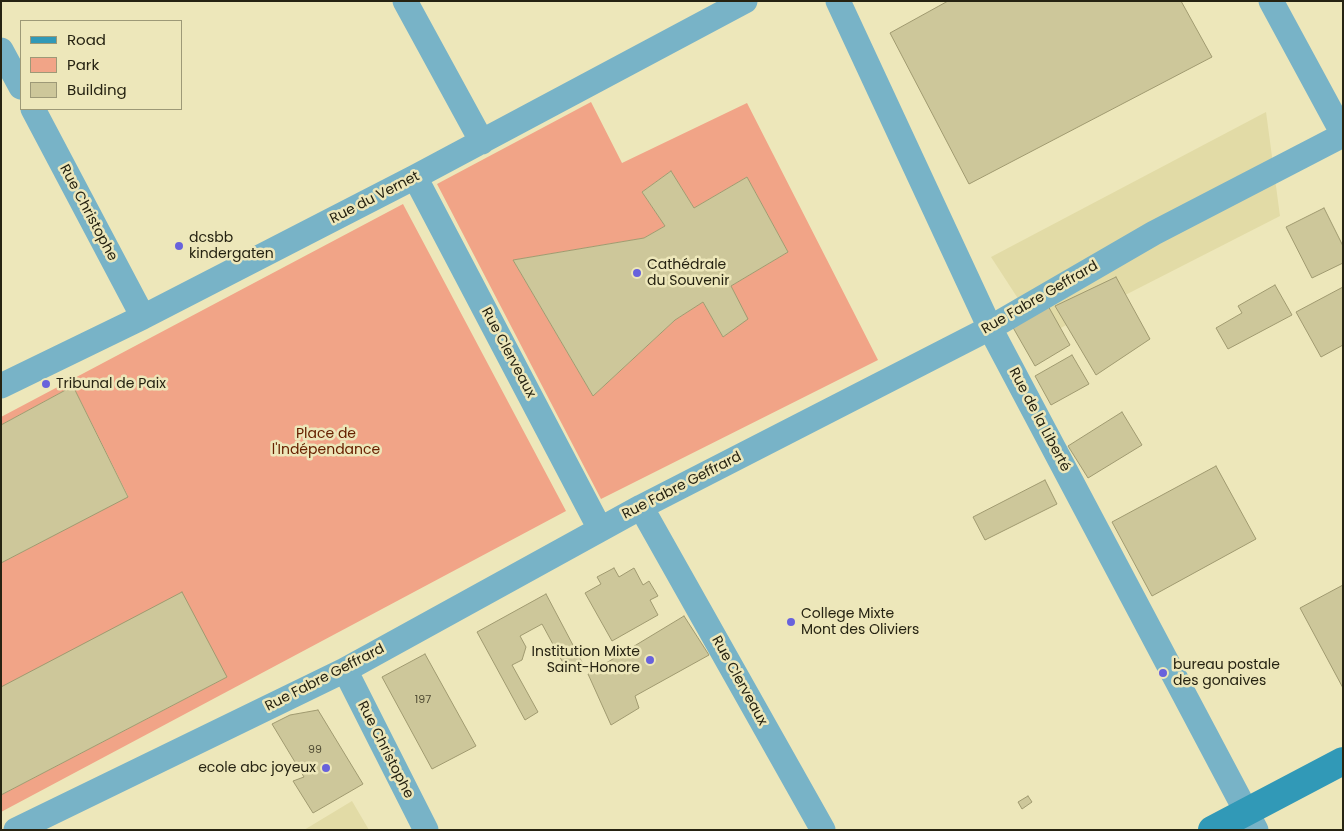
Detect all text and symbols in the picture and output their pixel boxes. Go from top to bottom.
legend [20,20,182,110]
text: Road [67,29,106,50]
text: Park [67,54,99,75]
text: Building [67,79,127,100]
street label: Rue Christophe [56,162,120,264]
street label: Rue du Vernet [327,168,423,228]
place label: dcsbb kindergaten [189,230,274,262]
marker: dcsbb kindergaten [173,240,185,252]
place label: Cathédrale du Souvenir [647,257,729,290]
street label: Rue Fabre Geffrard [979,258,1101,338]
marker: Cathédrale du Souvenir [631,267,643,279]
street label: Rue Clerveaux [477,305,539,401]
street label: Rue de la Liberté [1005,365,1073,475]
place label: Tribunal de Paix [56,376,166,392]
marker: Tribunal de Paix [40,378,52,390]
park label: Place de l'Indépendance [272,426,380,458]
street label: Rue Fabre Geffrard [620,449,744,523]
place label: College Mixte Mont des Oliviers [801,606,919,638]
marker: College Mixte Mont des Oliviers [785,616,797,628]
street label: Rue Clerveaux [707,633,771,729]
street label: Rue Fabre Geffrard [263,641,387,715]
place label: Institution Mixte Saint-Honore [532,644,640,676]
marker: Institution Mixte Saint-Honore [644,654,656,666]
place label: bureau postale des gonaives [1173,657,1280,690]
marker: bureau postale des gonaives [1157,667,1169,679]
house number: 197 [415,693,431,707]
street label: Rue Christophe [353,699,417,801]
house number: 99 [308,743,322,757]
place label: ecole abc joyeux [198,760,316,776]
marker: ecole abc joyeux [320,762,332,774]

